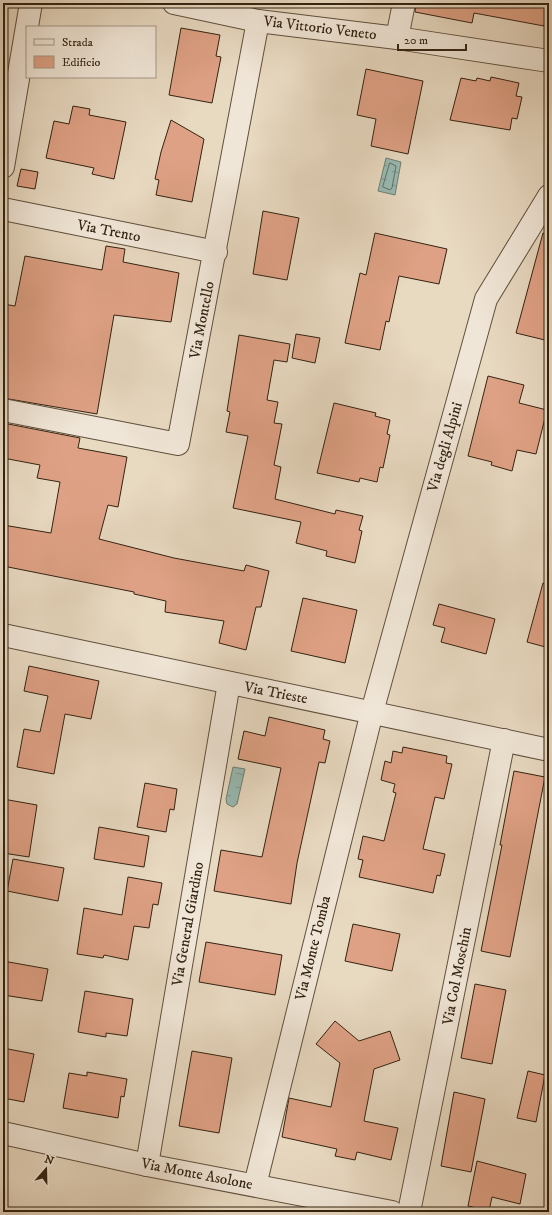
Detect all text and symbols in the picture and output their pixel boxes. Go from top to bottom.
street label: Via Vittorio Veneto [261,12,378,44]
legend [26,26,156,78]
scale bar [398,26,466,52]
text: 20 m [404,33,428,48]
text: Strada [62,35,94,50]
text: Edificio [62,55,101,70]
street label: Via Trento [75,215,142,246]
street label: Via Montello [185,280,219,361]
street label: Via degli Alpini [423,400,467,495]
street label: Via Trieste [242,677,309,708]
street label: Via General Giardino [168,860,208,989]
street label: Via Monte Tomba [291,893,335,1003]
street label: Via Col Moschin [438,925,476,1028]
north arrow [26,1149,66,1189]
text: N [42,1152,56,1169]
street label: Via Monte Asolone [139,1154,254,1194]

